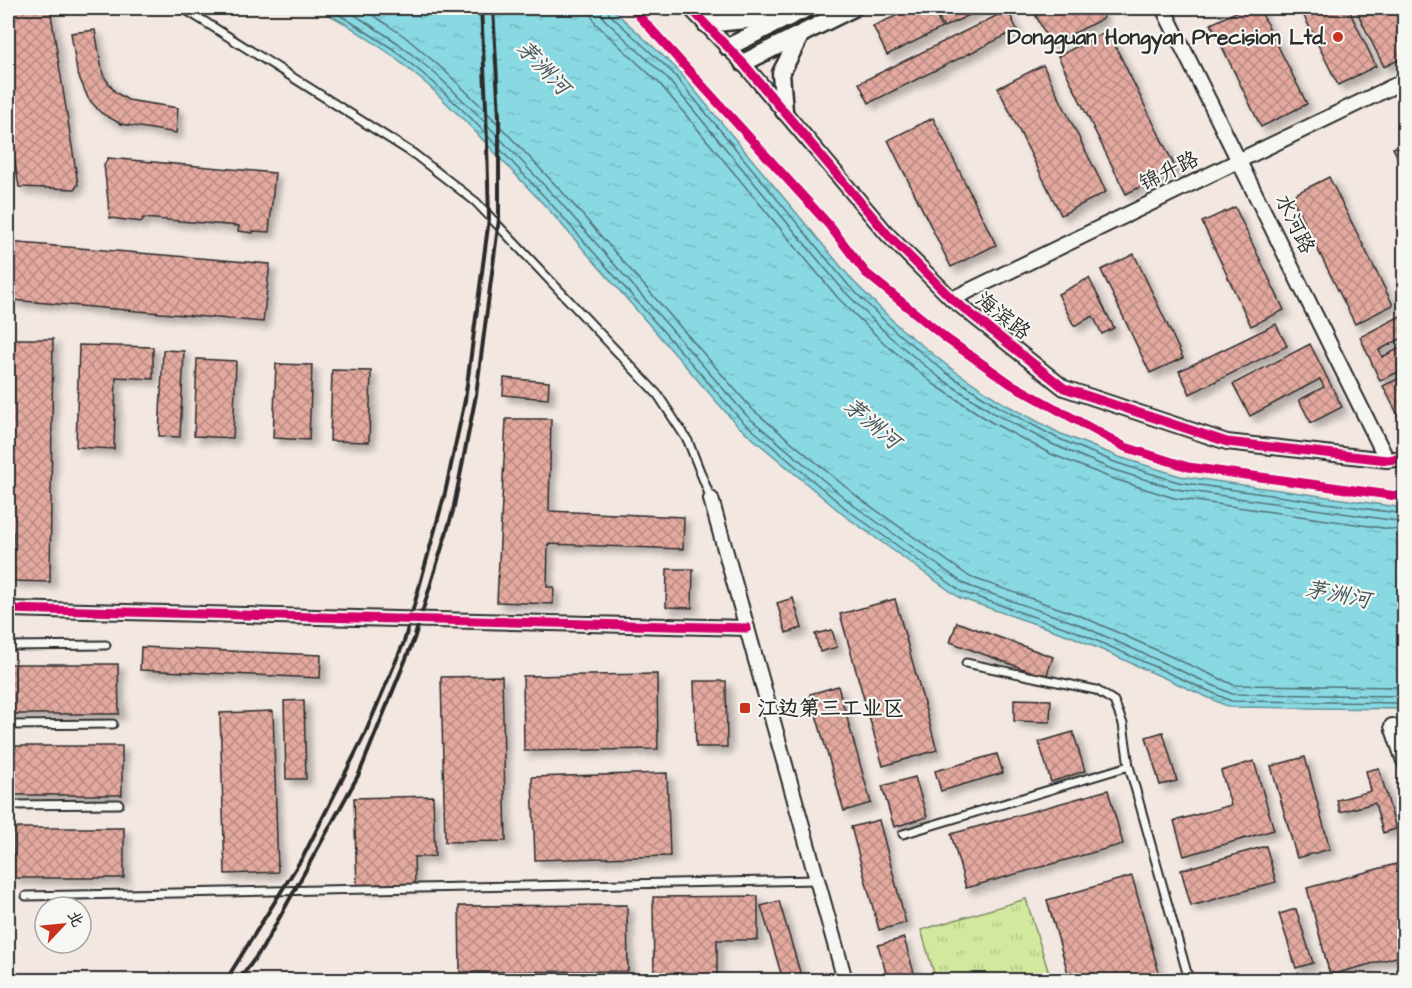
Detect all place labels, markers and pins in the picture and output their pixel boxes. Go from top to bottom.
place label: Dongguan Hongyan Precision Ltd. [1007,23,1326,55]
marker: Dongguan Hongyan Precision Ltd. [1331,30,1345,44]
place label: 江边第三工业区 [757,694,904,723]
marker: 江边第三工业区 [738,701,752,715]

